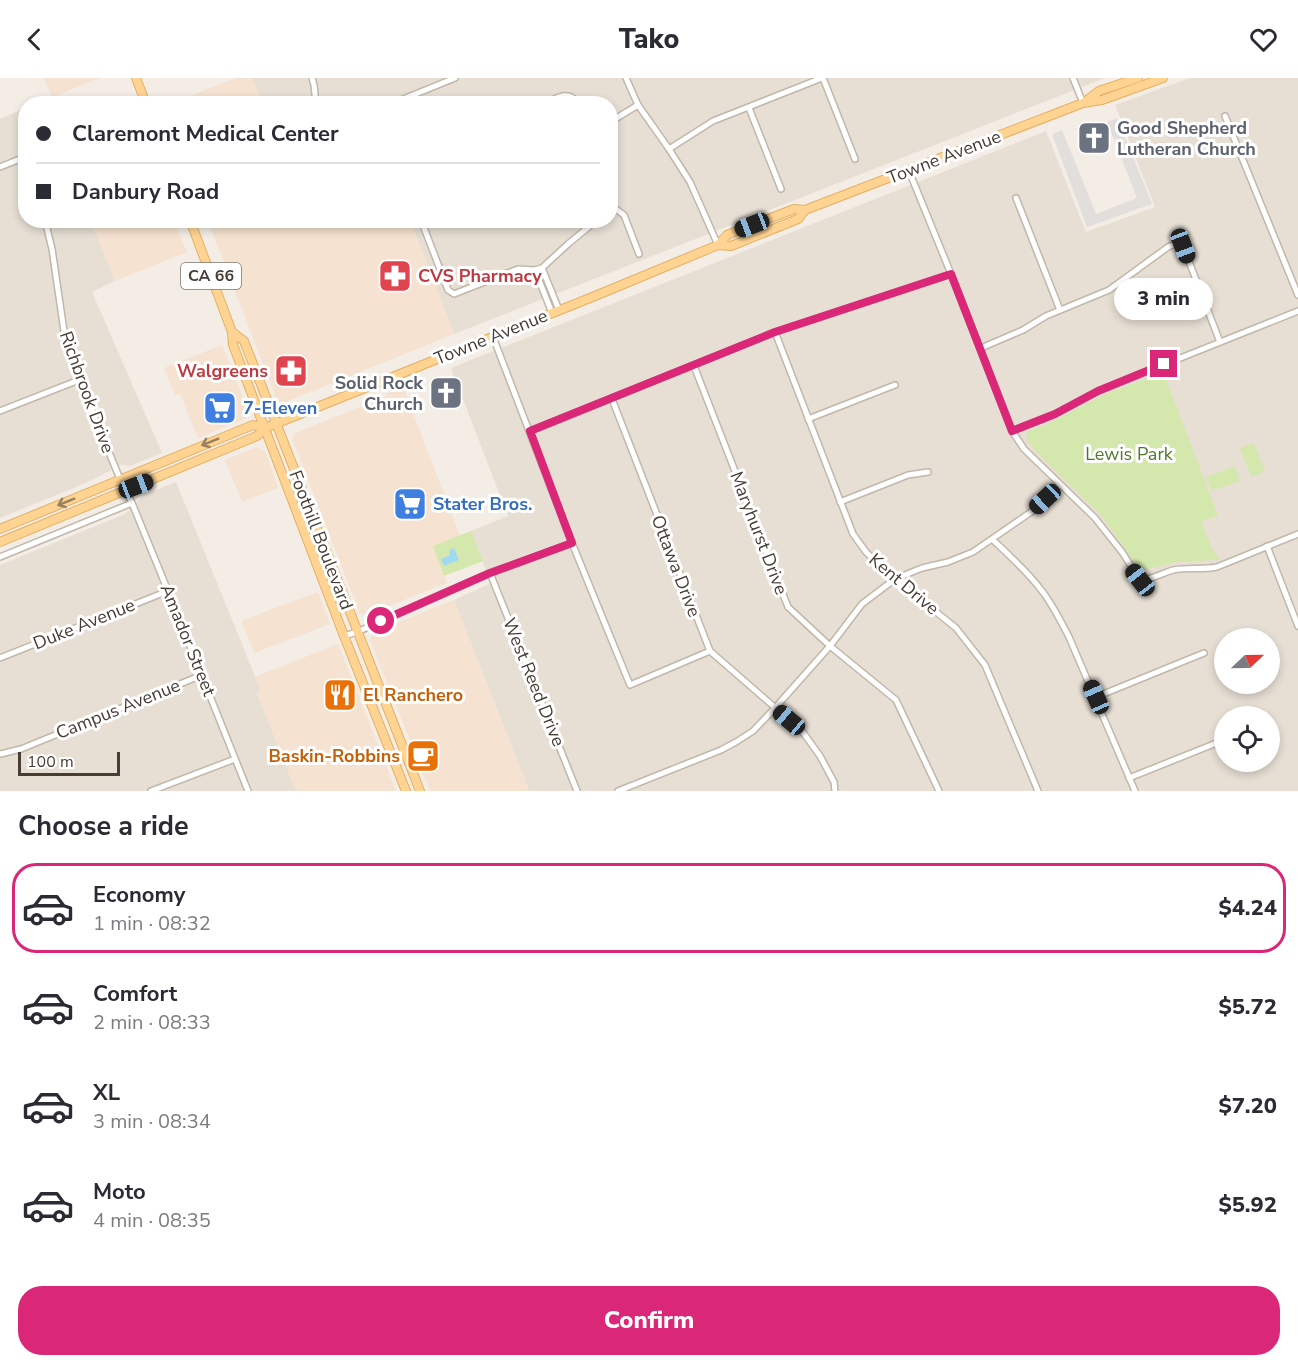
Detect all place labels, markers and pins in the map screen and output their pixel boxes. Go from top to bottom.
place label: Good Shepherd Lutheran Church [1117,116,1256,161]
church icon: Good Shepherd Lutheran Church [1076,120,1112,156]
pharmacy icon: CVS Pharmacy [377,258,413,294]
place label: CVS Pharmacy [418,264,542,288]
pharmacy icon: Walgreens [273,353,309,389]
place label: Walgreens [177,359,268,383]
place label: Solid Rock Church [335,371,423,416]
church icon: Solid Rock Church [428,375,464,411]
supermarket icon: 7-Eleven [202,390,238,426]
place label: 7-Eleven [243,396,317,420]
supermarket icon: Stater Bros. [392,486,428,522]
place label: Stater Bros. [433,492,532,516]
restaurant icon: El Ranchero [322,677,358,713]
place label: El Ranchero [363,683,463,707]
cafe icon: Baskin-Robbins [405,738,441,774]
place label: Baskin-Robbins [268,744,400,768]

